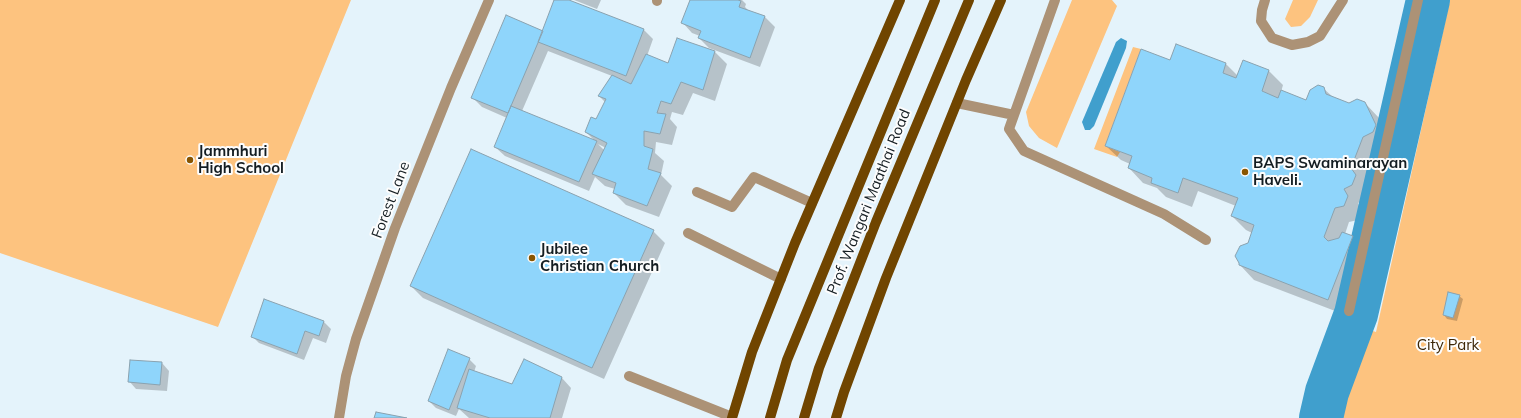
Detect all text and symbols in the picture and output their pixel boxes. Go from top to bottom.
street label: Prof. Wangari Maathai Road [824,107,914,297]
place label: Jammhuri High School [198,142,284,177]
place label: BAPS Swaminarayan Haveli. [1253,154,1407,189]
marker: Jammhuri High School [185,155,195,165]
street label: Forest Lane [368,159,414,241]
marker: BAPS Swaminarayan Haveli. [1240,167,1250,177]
place label: Jubilee Christian Church [540,240,659,275]
marker: Jubilee Christian Church [527,253,537,263]
park label: City Park [1417,336,1479,354]

